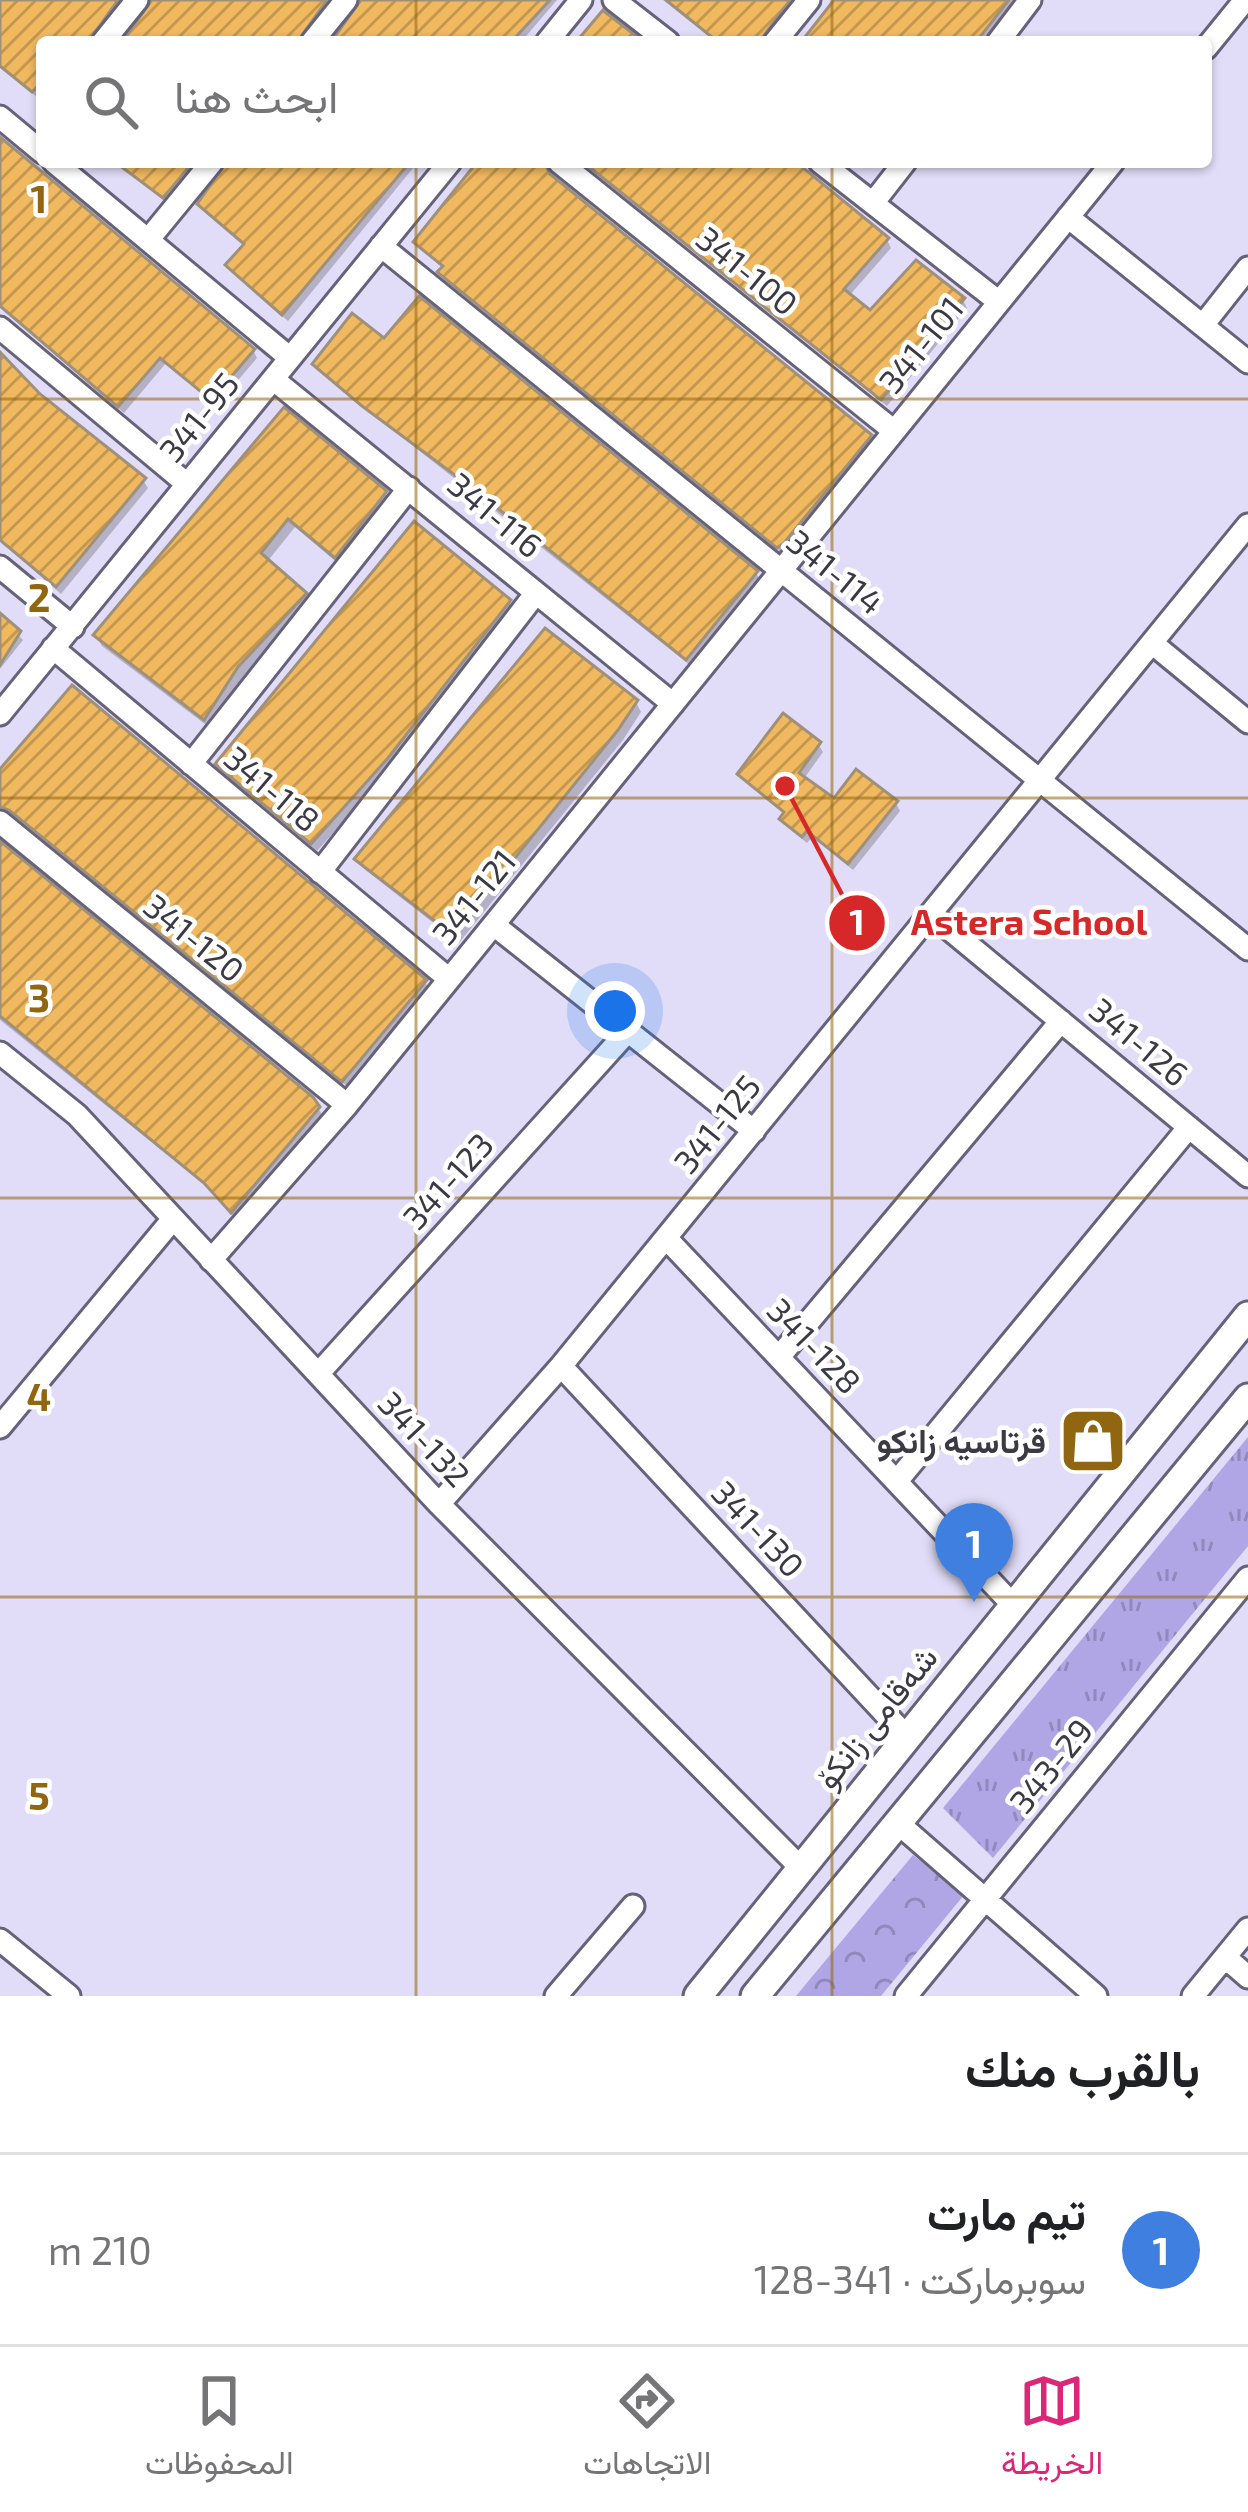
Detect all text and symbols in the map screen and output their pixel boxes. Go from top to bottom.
search box [36,36,1212,168]
text: ابحث هنا [174,68,338,122]
icon: search [78,69,144,135]
text: 1 [31,174,47,221]
street label: 341-100 [689,217,806,323]
street label: 341-101 [870,288,971,400]
street label: 341-95 [150,364,246,469]
street label: 341-116 [440,463,551,565]
street label: 341-114 [779,520,892,622]
text: 2 [28,573,50,620]
street label: 341-118 [217,737,328,840]
street label: 341-121 [423,841,523,952]
street label: 341-120 [137,885,253,990]
callout: Astera School [827,887,1171,959]
text: 1 [849,899,865,942]
text: Astera School [911,899,1147,942]
text: 3 [28,973,50,1020]
your location [585,981,645,1041]
street label: 341-126 [1082,989,1197,1094]
street label: 341-125 [665,1066,768,1181]
street label: 341-123 [394,1124,501,1237]
street label: 341-128 [760,1289,870,1401]
text: 4 [27,1372,51,1419]
street label: 341-132 [371,1382,479,1494]
shop icon: قرتاسیە زانکو [1058,1406,1128,1476]
place label: قرتاسیە زانکو [877,1420,1046,1462]
street label: 341-130 [704,1472,813,1585]
pin: 1 [935,1503,1013,1602]
street label: شەقامی زانکۆ [806,1637,946,1797]
street label: 343-29 [1000,1710,1100,1820]
text: 5 [28,1771,50,1818]
text: بالقرب منك [965,2036,1200,2097]
text: تیم مارت [927,2185,1086,2239]
text: 210 m [48,2226,152,2273]
text: 1 [1153,2226,1169,2273]
text: سوبرماركت · 341-128 [754,2255,1086,2302]
tab: المحفوظات [145,2368,294,2492]
tab: الاتجاهات [583,2368,711,2492]
tab: الخريطة [1001,2368,1103,2492]

